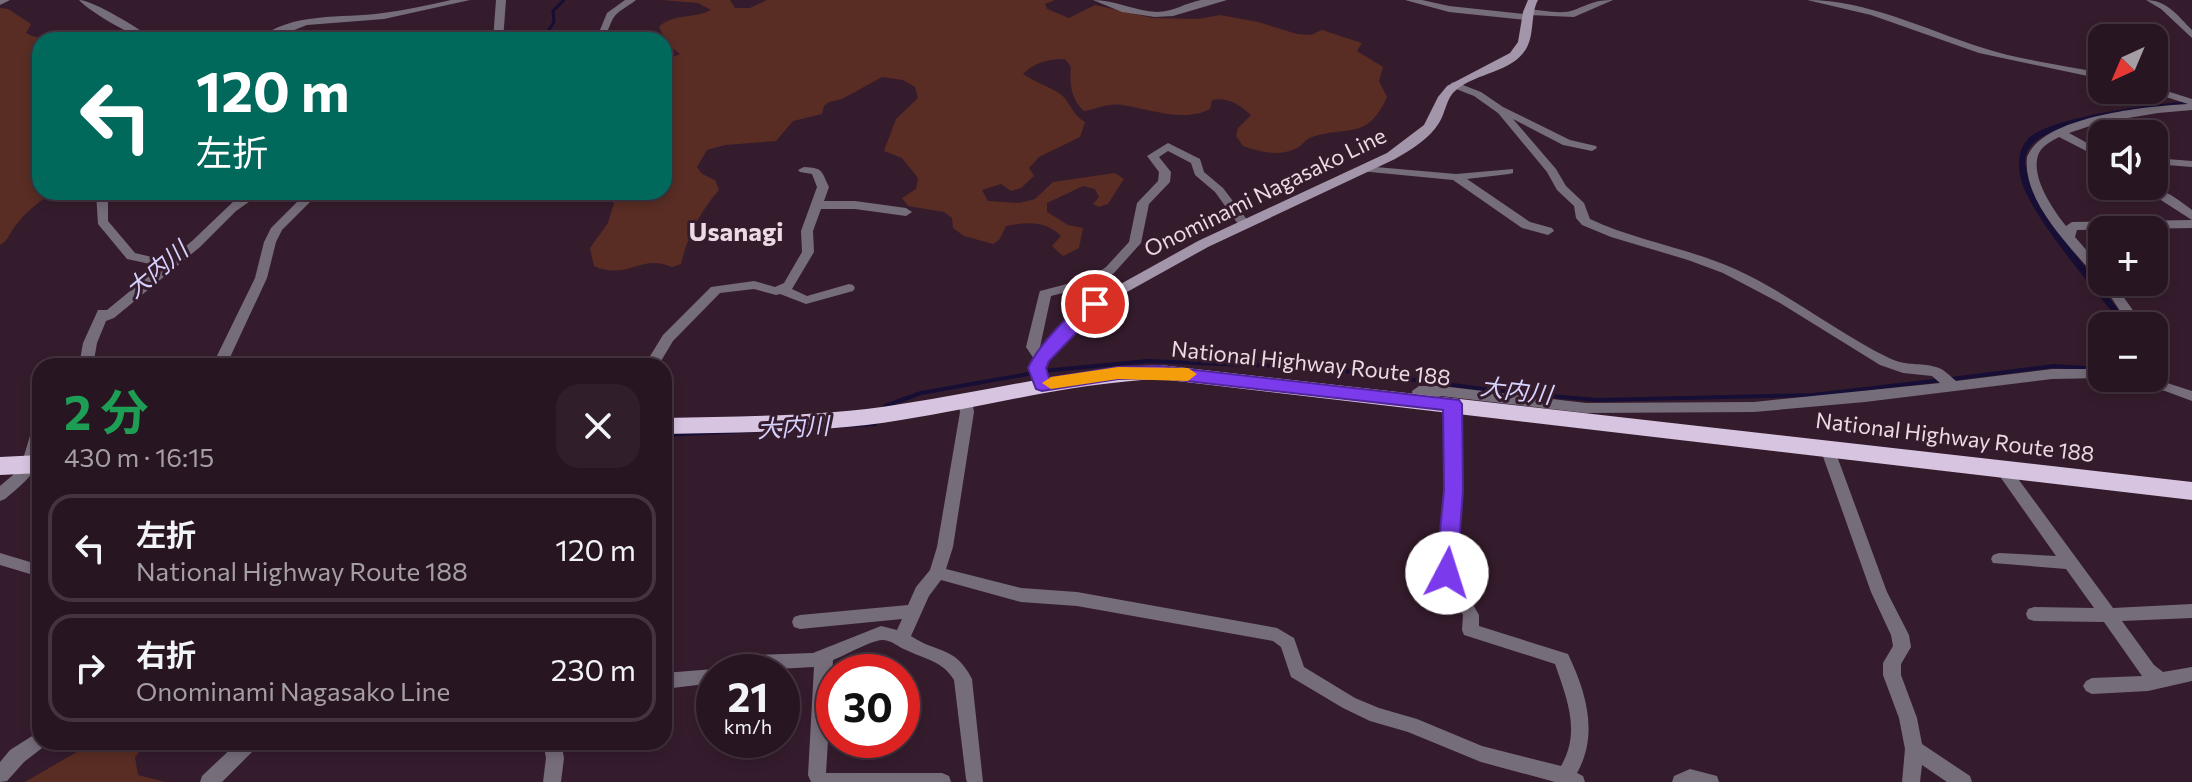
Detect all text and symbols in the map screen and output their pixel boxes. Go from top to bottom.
north arrow [2088,24,2168,104]
map controls [2088,24,2168,392]
text: 120 m [196,55,350,124]
icon: left [64,64,168,168]
button: sound [2088,120,2168,200]
street label: Onominami Nagasako Line [1139,121,1390,262]
text: 左折 [196,129,268,173]
district label: Usanagi [688,215,784,246]
button: + [2088,216,2168,296]
water label: 大内川 [119,233,195,303]
pin [1061,270,1129,338]
icon: arrive [1073,282,1117,326]
button: − [2088,312,2168,392]
street label: National Highway Route 188 [1170,334,1452,391]
water label: 大内川 [1479,371,1557,409]
text: 2 分 [64,381,148,440]
button: close [556,384,640,468]
street label: National Highway Route 188 [1814,406,2096,467]
water label: 大内川 [756,410,833,443]
text: 430 m · 16:15 [64,441,214,472]
text: 左折 [136,515,196,552]
icon: left [68,526,112,570]
text: 120 m [555,530,636,567]
position arrow [1405,531,1489,615]
text: National Highway Route 188 [136,555,468,586]
text: 右折 [136,635,196,672]
icon: right [68,646,112,690]
text: 230 m [551,650,636,687]
speed limit sign: 30 [816,654,920,758]
text: 21 [728,671,768,720]
text: Onominami Nagasako Line [136,675,450,706]
text: km/h [724,714,772,738]

